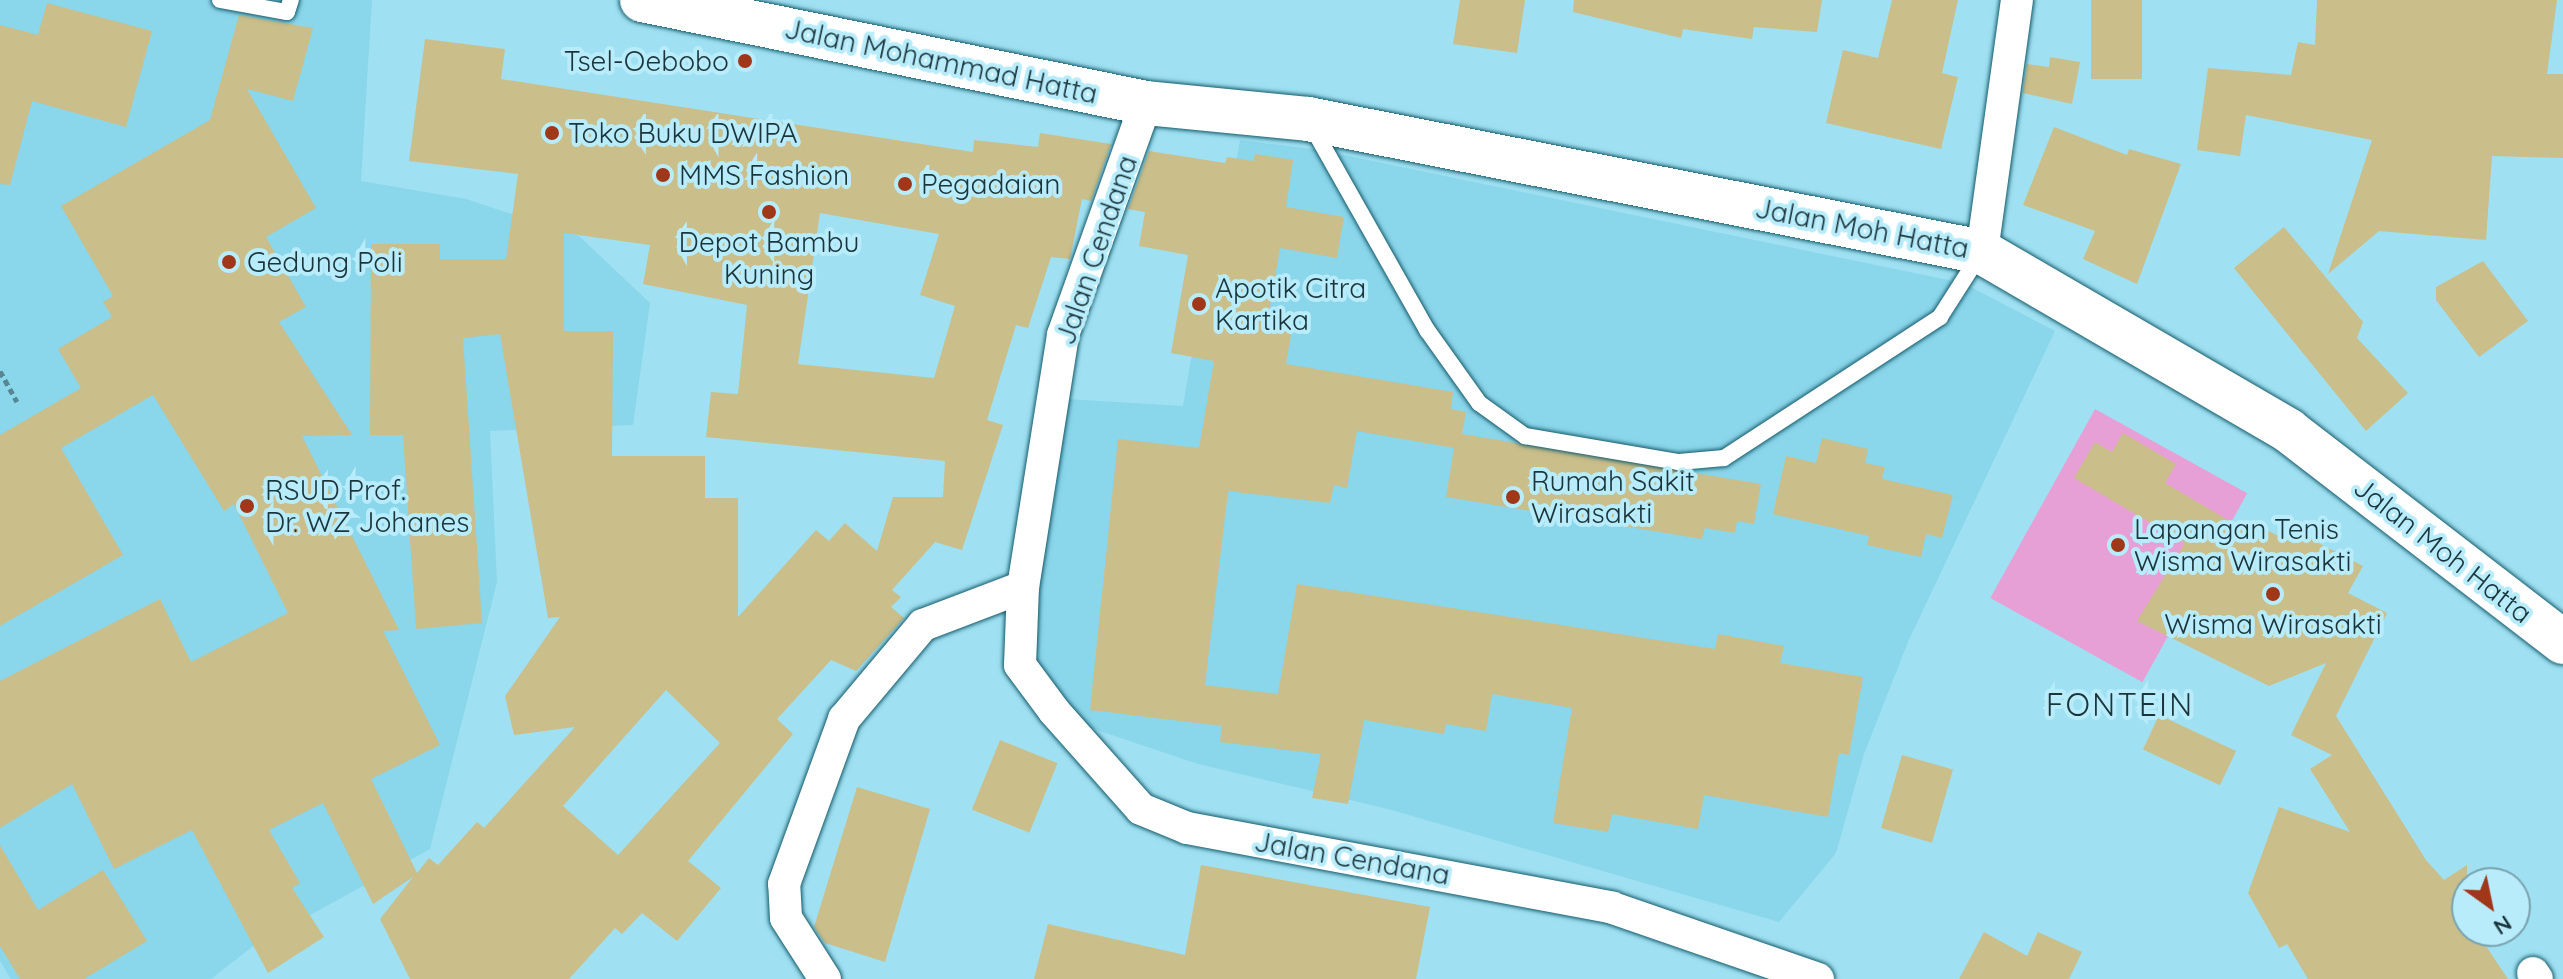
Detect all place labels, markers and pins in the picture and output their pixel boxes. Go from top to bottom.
place label: Tsel-Oebobo [564,44,729,78]
marker: Tsel-Oebobo [736,52,754,70]
place label: Toko Buku DWIPA [568,116,798,150]
marker: Toko Buku DWIPA [543,124,561,142]
place label: MMS Fashion [679,158,849,192]
marker: MMS Fashion [654,166,672,184]
place label: Pegadaian [921,167,1060,201]
marker: Pegadaian [896,175,914,193]
marker: Depot Bambu Kuning [760,203,778,221]
place label: Depot Bambu Kuning [679,225,859,291]
place label: Gedung Poli [247,245,403,279]
marker: Gedung Poli [218,251,240,273]
place label: Apotik Citra Kartika [1215,271,1366,337]
marker: Apotik Citra Kartika [1190,295,1208,313]
place label: Rumah Sakit Wirasakti [1531,464,1695,530]
place label: RSUD Prof. Dr. WZ Johanes [265,473,469,539]
marker: Rumah Sakit Wirasakti [1502,486,1524,508]
marker: RSUD Prof. Dr. WZ Johanes [236,495,258,517]
place label: Lapangan Tenis Wisma Wirasakti [2134,512,2352,578]
marker: Lapangan Tenis Wisma Wirasakti [2109,536,2127,554]
marker: Wisma Wirasakti [2264,585,2282,603]
place label: Wisma Wirasakti [2164,607,2382,641]

